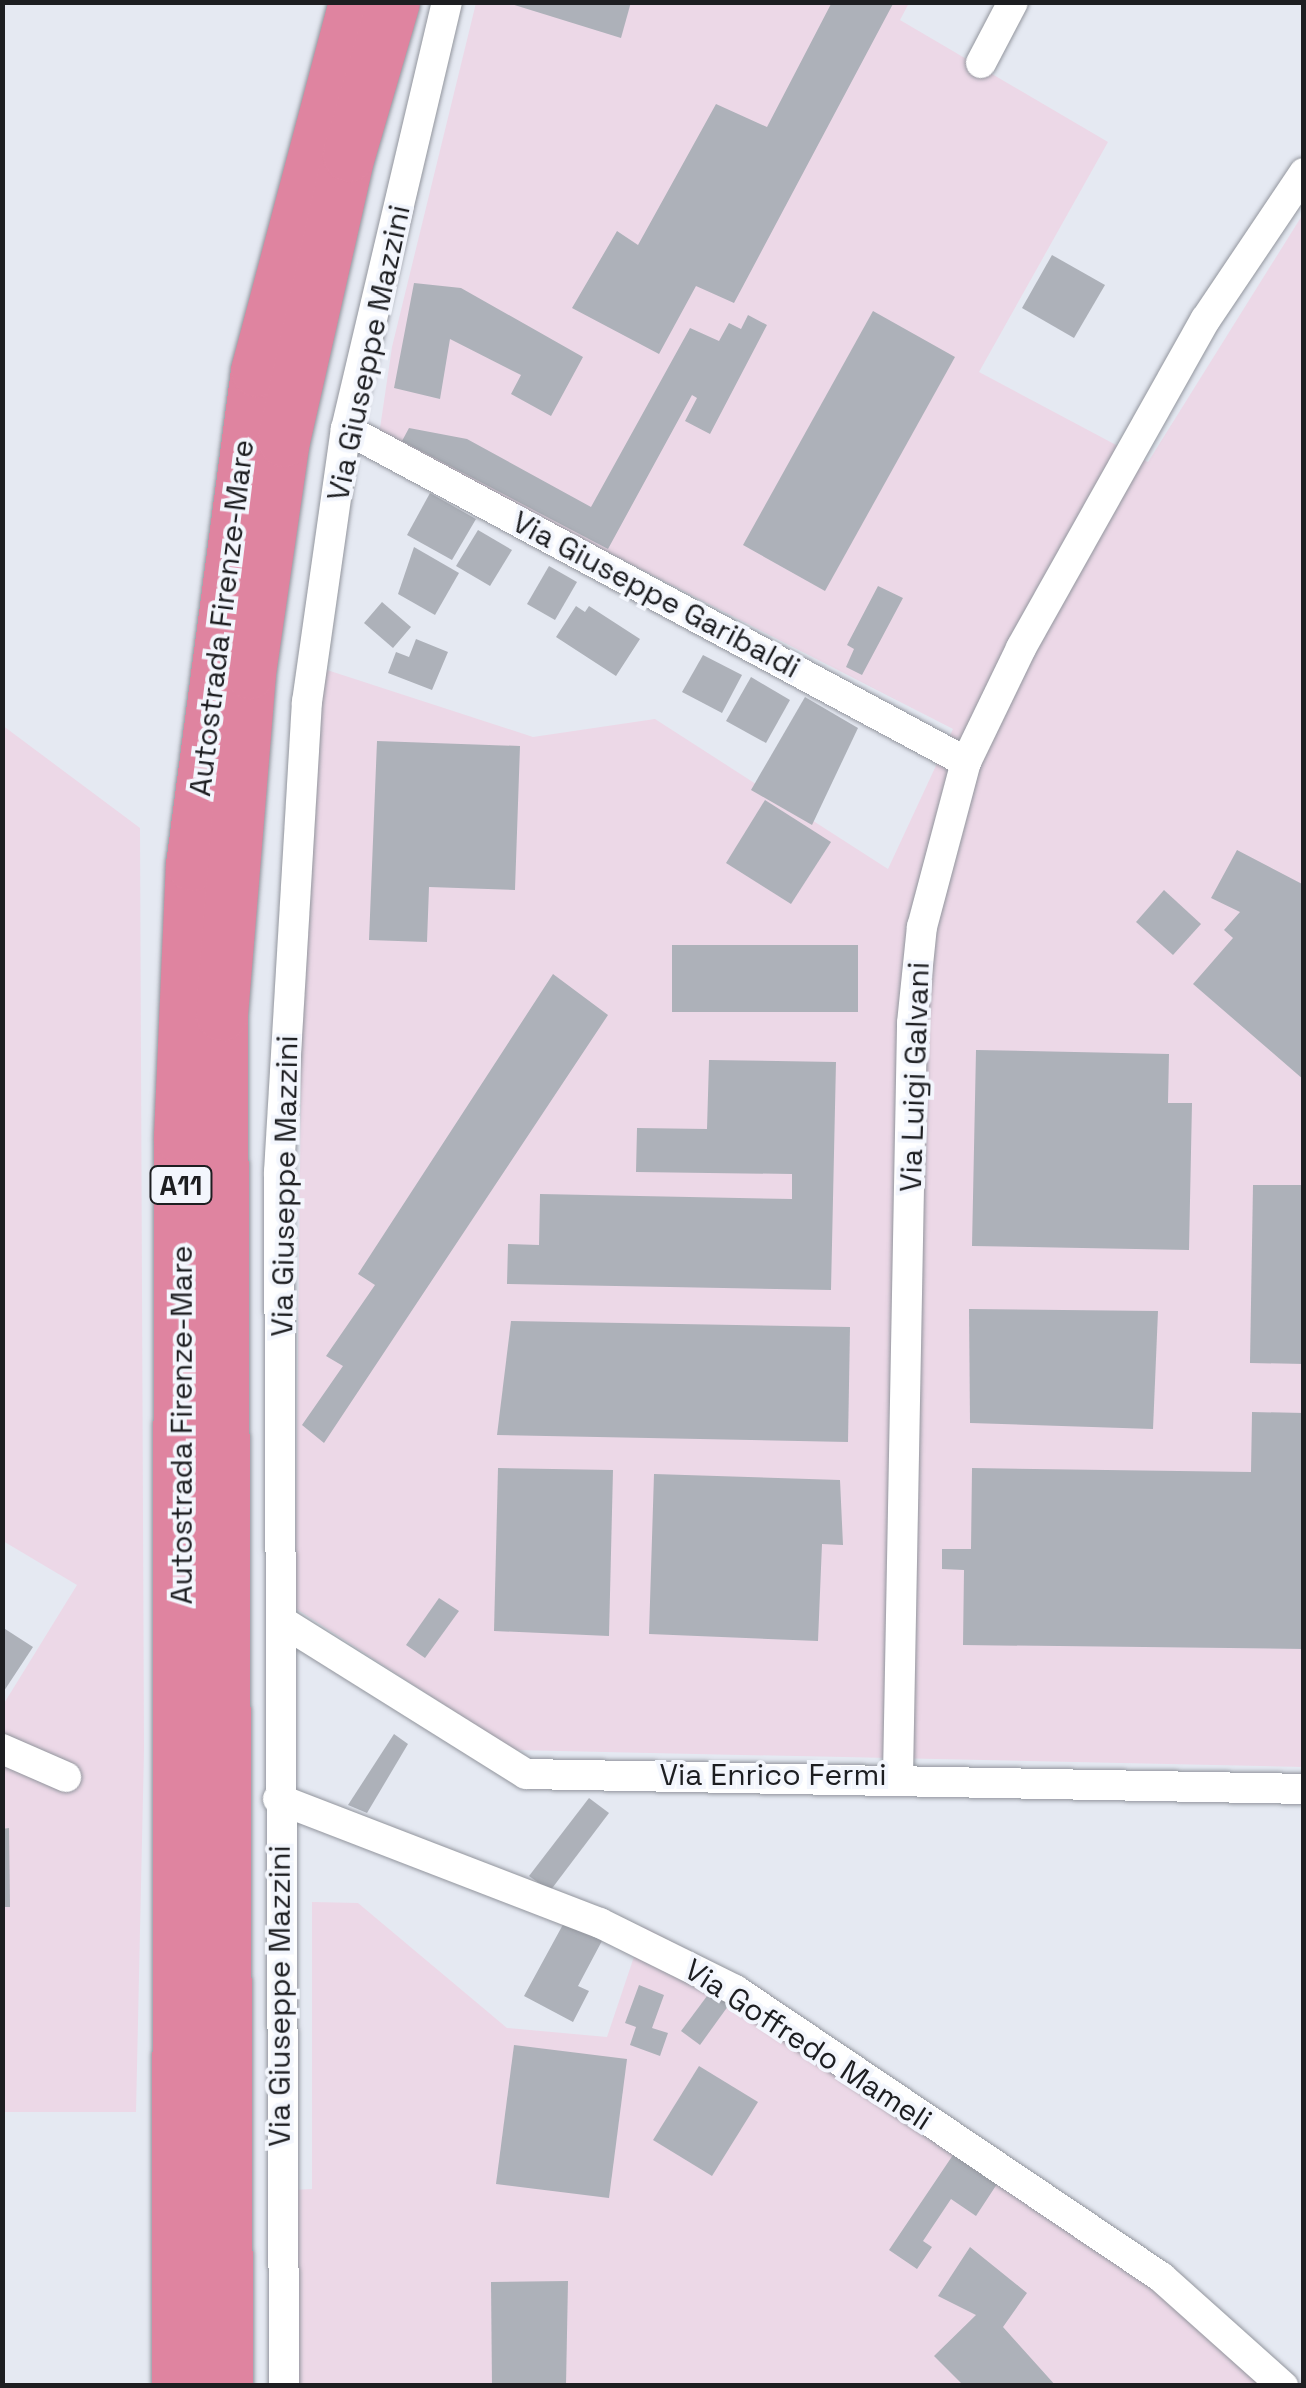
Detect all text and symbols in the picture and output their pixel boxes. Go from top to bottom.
street label: Via Giuseppe Mazzini [320,202,418,504]
street label: Autostrada Firenze-Mare [182,438,262,798]
street label: Via Giuseppe Garibaldi [506,504,806,686]
street label: Via Luigi Galvani [893,961,937,1193]
street label: Via Giuseppe Mazzini [264,1035,306,1337]
road number: A11 [148,1162,214,1208]
street label: Autostrada Firenze-Mare [164,1246,200,1604]
street label: Via Enrico Fermi [659,1757,887,1793]
street label: Via Giuseppe Mazzini [262,1845,298,2147]
street label: Via Goffredo Mameli [678,1952,938,2138]

